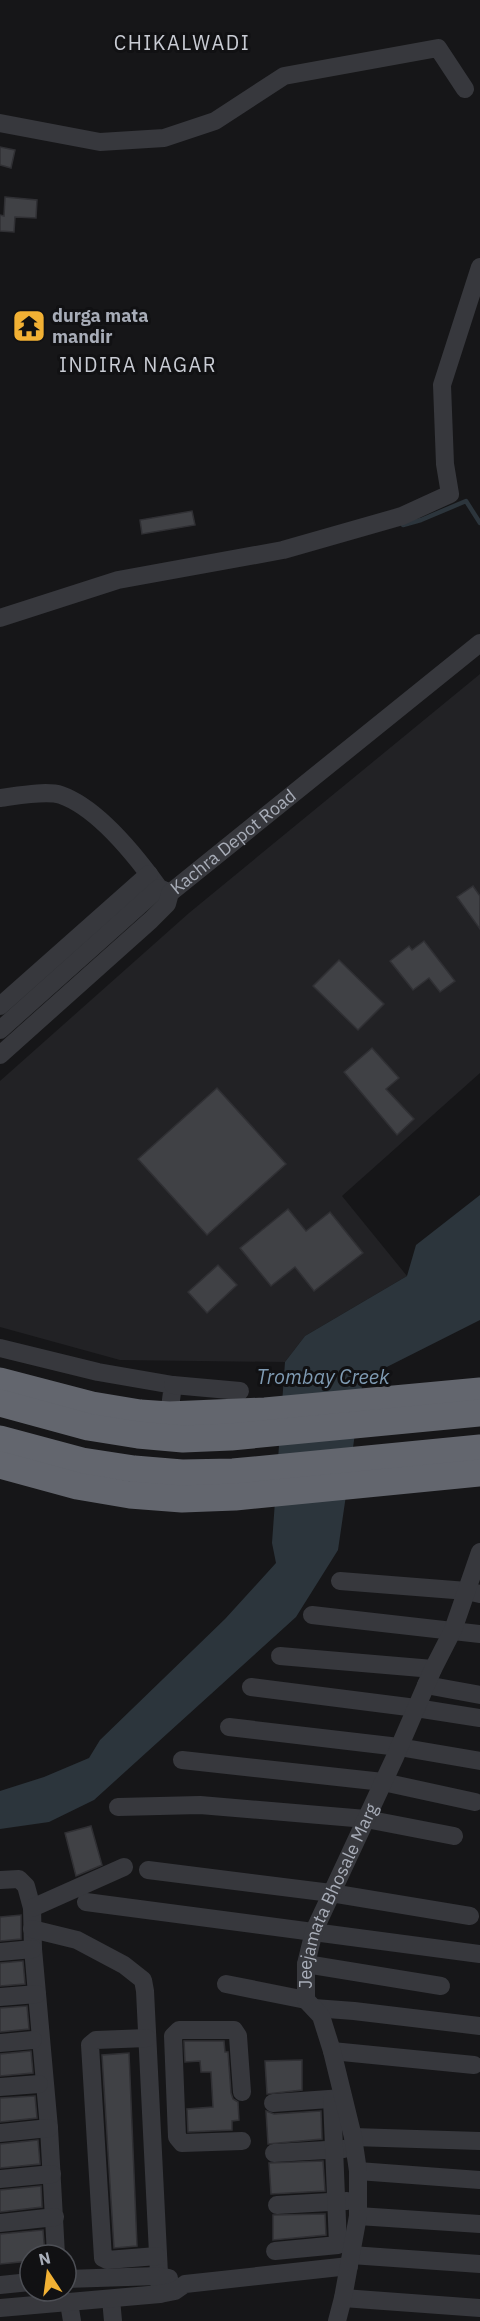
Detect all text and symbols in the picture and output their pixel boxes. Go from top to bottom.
district label: CHIKALWADI [114,29,250,56]
place label: durga mata mandir [52,304,148,348]
temple icon: durga mata mandir [11,308,47,344]
district label: INDIRA NAGAR [59,351,217,378]
street label: Kachra Depot Road [166,784,301,899]
water label: Trombay Creek [257,1363,390,1390]
street label: Jeejamata Bhosale Marg [294,1799,383,1989]
north arrow [18,2243,78,2303]
text: N [37,2247,53,2269]

